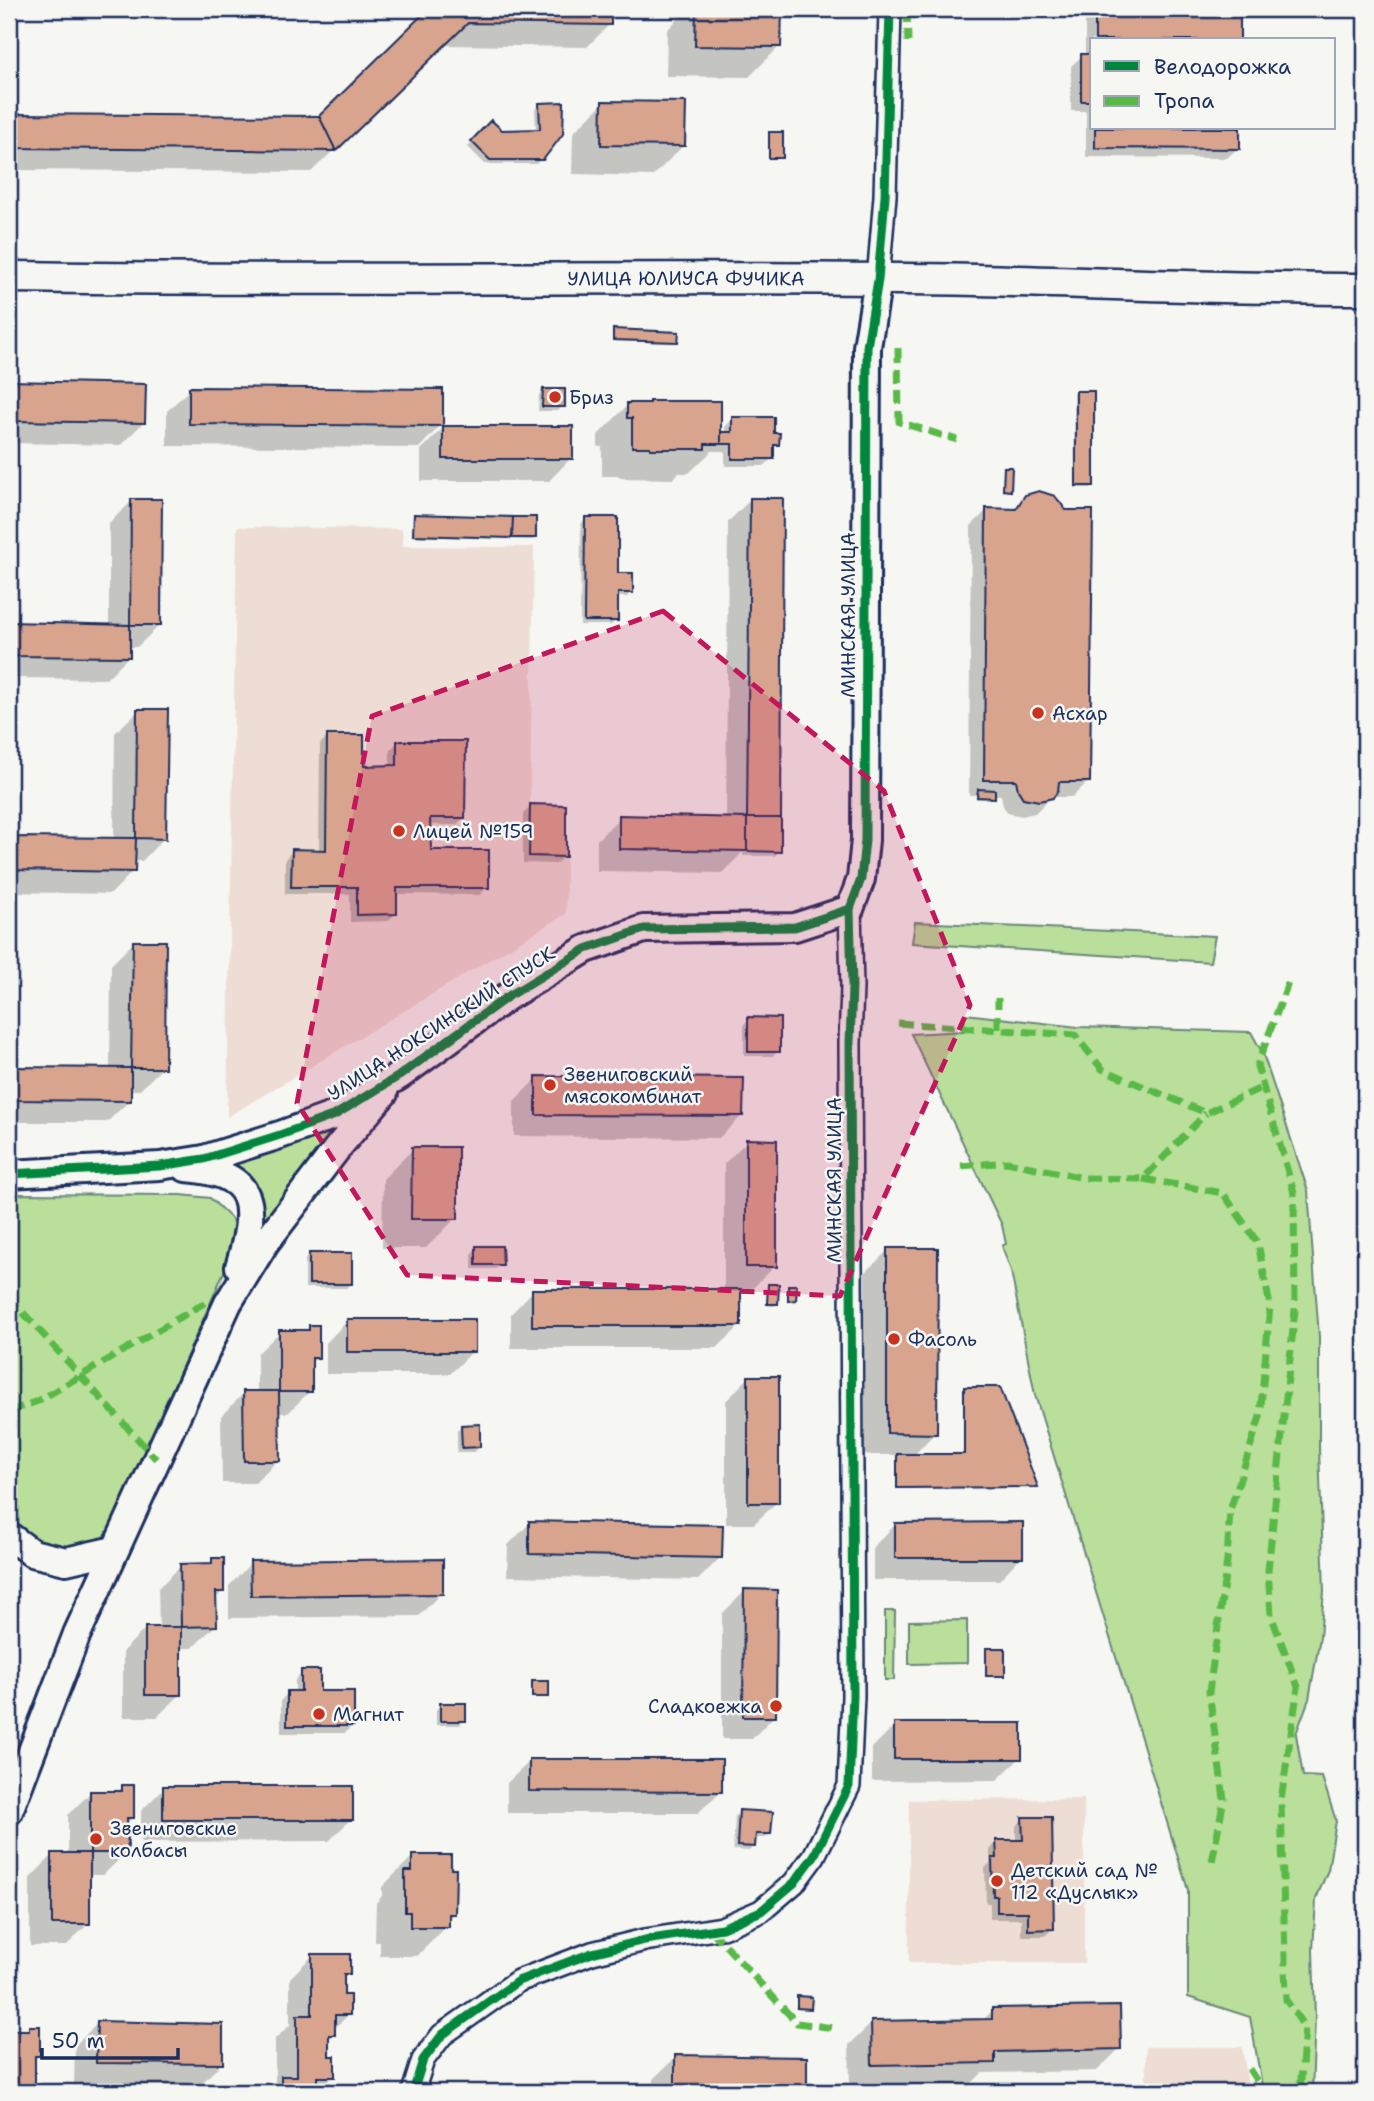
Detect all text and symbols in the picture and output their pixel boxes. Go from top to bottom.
legend [1090,38,1336,130]
text: Велодорожка [1154,53,1291,81]
text: Тропа [1154,87,1214,115]
street label: УЛИЦА ЮЛИУСА ФУЧИКА [567,266,805,291]
place label: Бриз [569,385,614,410]
marker: Бриз [547,389,563,405]
street label: МИНСКАЯ УЛИЦА [836,532,861,698]
place label: Асхар [1052,701,1108,726]
marker: Асхар [1030,705,1046,721]
place label: Лицей №159 [413,819,534,844]
marker: Лицей №159 [391,823,407,839]
street label: УЛИЦА НОКСИНСКИЙ СПУСК [323,941,560,1106]
place label: Звениговский мясокомбинат [564,1062,702,1109]
marker: Звениговский мясокомбинат [542,1077,558,1093]
street label: МИНСКАЯ УЛИЦА [822,1097,847,1263]
place label: Фасоль [908,1327,977,1352]
marker: Фасоль [886,1331,902,1347]
place label: Сладкоежка [648,1694,762,1719]
marker: Сладкоежка [768,1698,784,1714]
place label: Магнит [333,1702,404,1727]
marker: Магнит [311,1706,327,1722]
place label: Звениговские колбасы [110,1816,237,1863]
marker: Звениговские колбасы [88,1831,104,1847]
place label: Детский сад № 112 «Дуслык» [1011,1858,1158,1905]
marker: Детский сад № 112 «Дуслык» [989,1873,1005,1889]
scale bar [42,2017,178,2061]
text: 50 m [52,2027,105,2055]

